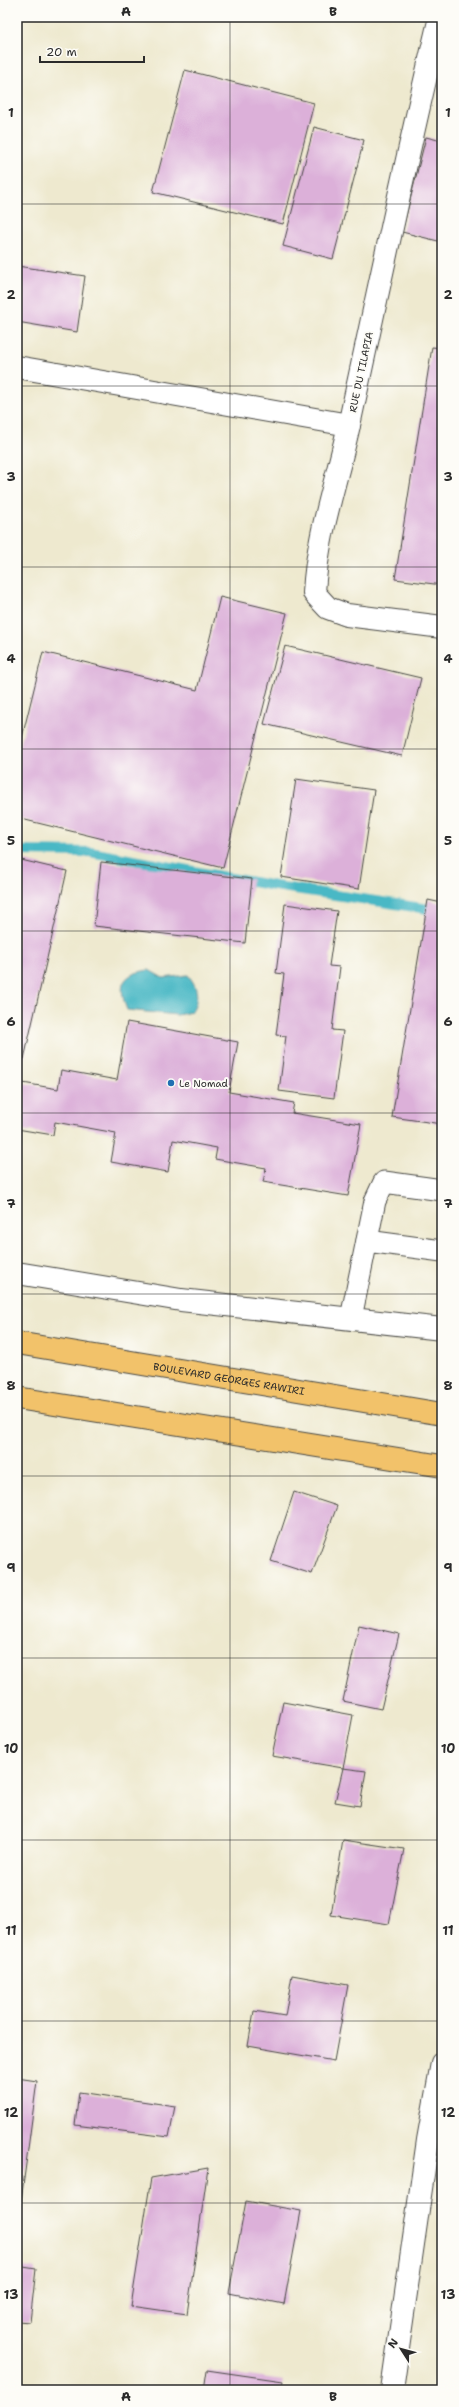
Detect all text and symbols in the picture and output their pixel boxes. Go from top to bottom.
text: A [121,3,131,20]
text: B [329,3,337,20]
scale bar [40,38,144,64]
text: 20 m [46,44,77,60]
text: 1 [8,104,14,121]
text: 1 [445,104,451,121]
text: 2 [6,286,16,303]
text: 2 [443,286,453,303]
street label: RUE DU TILAPIA [346,330,376,414]
text: 3 [6,468,16,485]
text: 3 [443,468,453,485]
text: 4 [6,650,16,667]
text: 4 [443,650,453,667]
text: 5 [7,832,15,849]
text: 5 [444,832,452,849]
text: 6 [6,1013,16,1030]
text: 6 [443,1013,453,1030]
place label: Le Nomad [179,1077,229,1090]
marker: Le Nomad [166,1078,176,1088]
text: 7 [6,1195,16,1212]
text: 7 [443,1195,453,1212]
street label: BOULEVARD GEORGES RAWIRI [152,1359,306,1398]
text: 8 [6,1377,16,1394]
text: 8 [443,1377,453,1394]
text: 9 [6,1559,16,1576]
text: 9 [443,1559,453,1576]
text: 10 [4,1740,18,1757]
text: 10 [441,1740,455,1757]
text: 11 [5,1922,17,1939]
text: 11 [442,1922,454,1939]
text: 12 [4,2104,18,2121]
text: 12 [441,2104,455,2121]
text: 13 [4,2286,18,2303]
text: 13 [441,2286,455,2303]
north arrow [381,2329,421,2369]
text: N [385,2335,402,2351]
text: A [121,2388,131,2405]
text: B [329,2388,337,2405]

